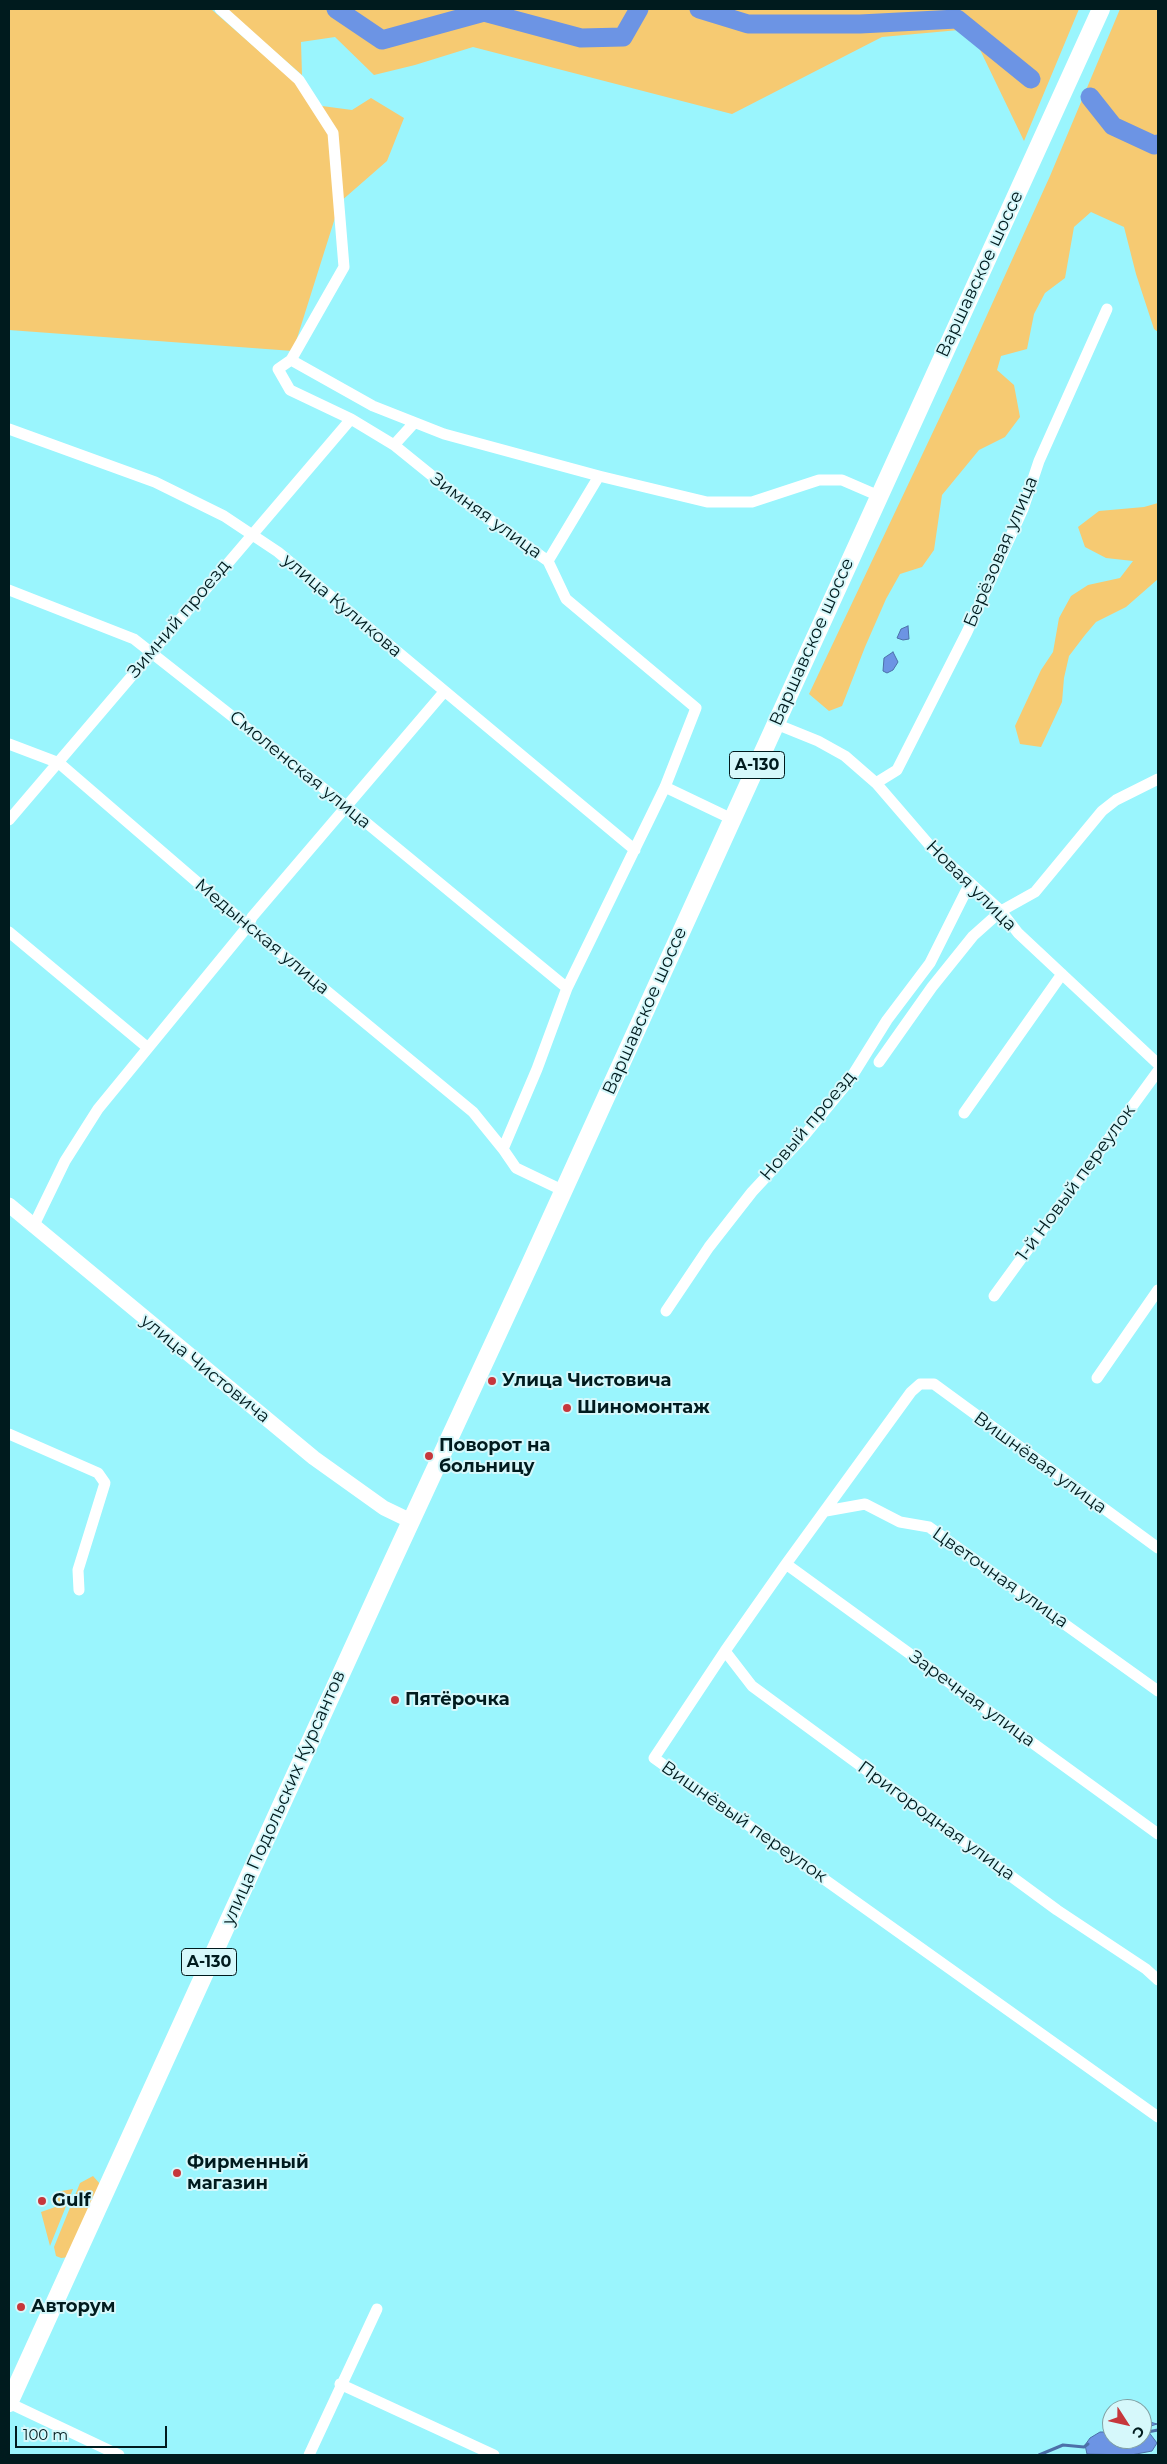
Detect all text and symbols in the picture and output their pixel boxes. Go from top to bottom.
street label: Варшавское шоссе [932,187,1028,361]
street label: Зимняя улица [426,468,546,564]
street label: Берёзовая улица [959,473,1043,631]
street label: улица Куликова [278,550,406,662]
street label: Зимний проезд [123,555,235,683]
street label: Варшавское шоссе [765,555,859,729]
street label: Смоленская улица [225,706,375,834]
road number: А-130 [730,752,784,778]
street label: Новая улица [921,836,1021,936]
street label: Медынская улица [190,874,334,1000]
street label: Варшавское шоссе [598,924,692,1098]
street label: Новый проезд [756,1067,860,1185]
street label: 1-й Новый переулок [1012,1100,1140,1266]
street label: улица Чистовича [136,1310,274,1428]
place label: Улица Чистовича [502,1370,671,1392]
marker: Улица Чистовича [486,1375,498,1387]
place label: Шиномонтаж [577,1397,710,1419]
marker: Шиномонтаж [561,1402,573,1414]
street label: Вишнёвая улица [969,1408,1111,1518]
place label: Поворот на больницу [439,1435,550,1478]
marker: Поворот на больницу [423,1450,435,1462]
street label: Цветочная улица [928,1523,1072,1633]
street label: Заречная улица [905,1646,1039,1752]
street label: улица Подольских Курсантов [218,1667,350,1929]
place label: Пятёрочка [405,1689,510,1711]
marker: Пятёрочка [389,1694,401,1706]
street label: Вишнёвый переулок [657,1757,831,1887]
street label: Пригородная улица [853,1757,1019,1885]
road number: А-130 [182,1948,236,1975]
place label: Фирменный магазин [187,2152,309,2194]
marker: Фирменный магазин [171,2167,183,2179]
place label: Gulf [52,2190,91,2212]
marker: Gulf [36,2195,48,2207]
place label: Авторум [31,2296,116,2318]
marker: Авторум [15,2301,27,2313]
north arrow [1102,2399,1152,2449]
scale bar [18,2416,170,2448]
text: С [1128,2423,1149,2441]
text: 100 m [23,2425,68,2444]

